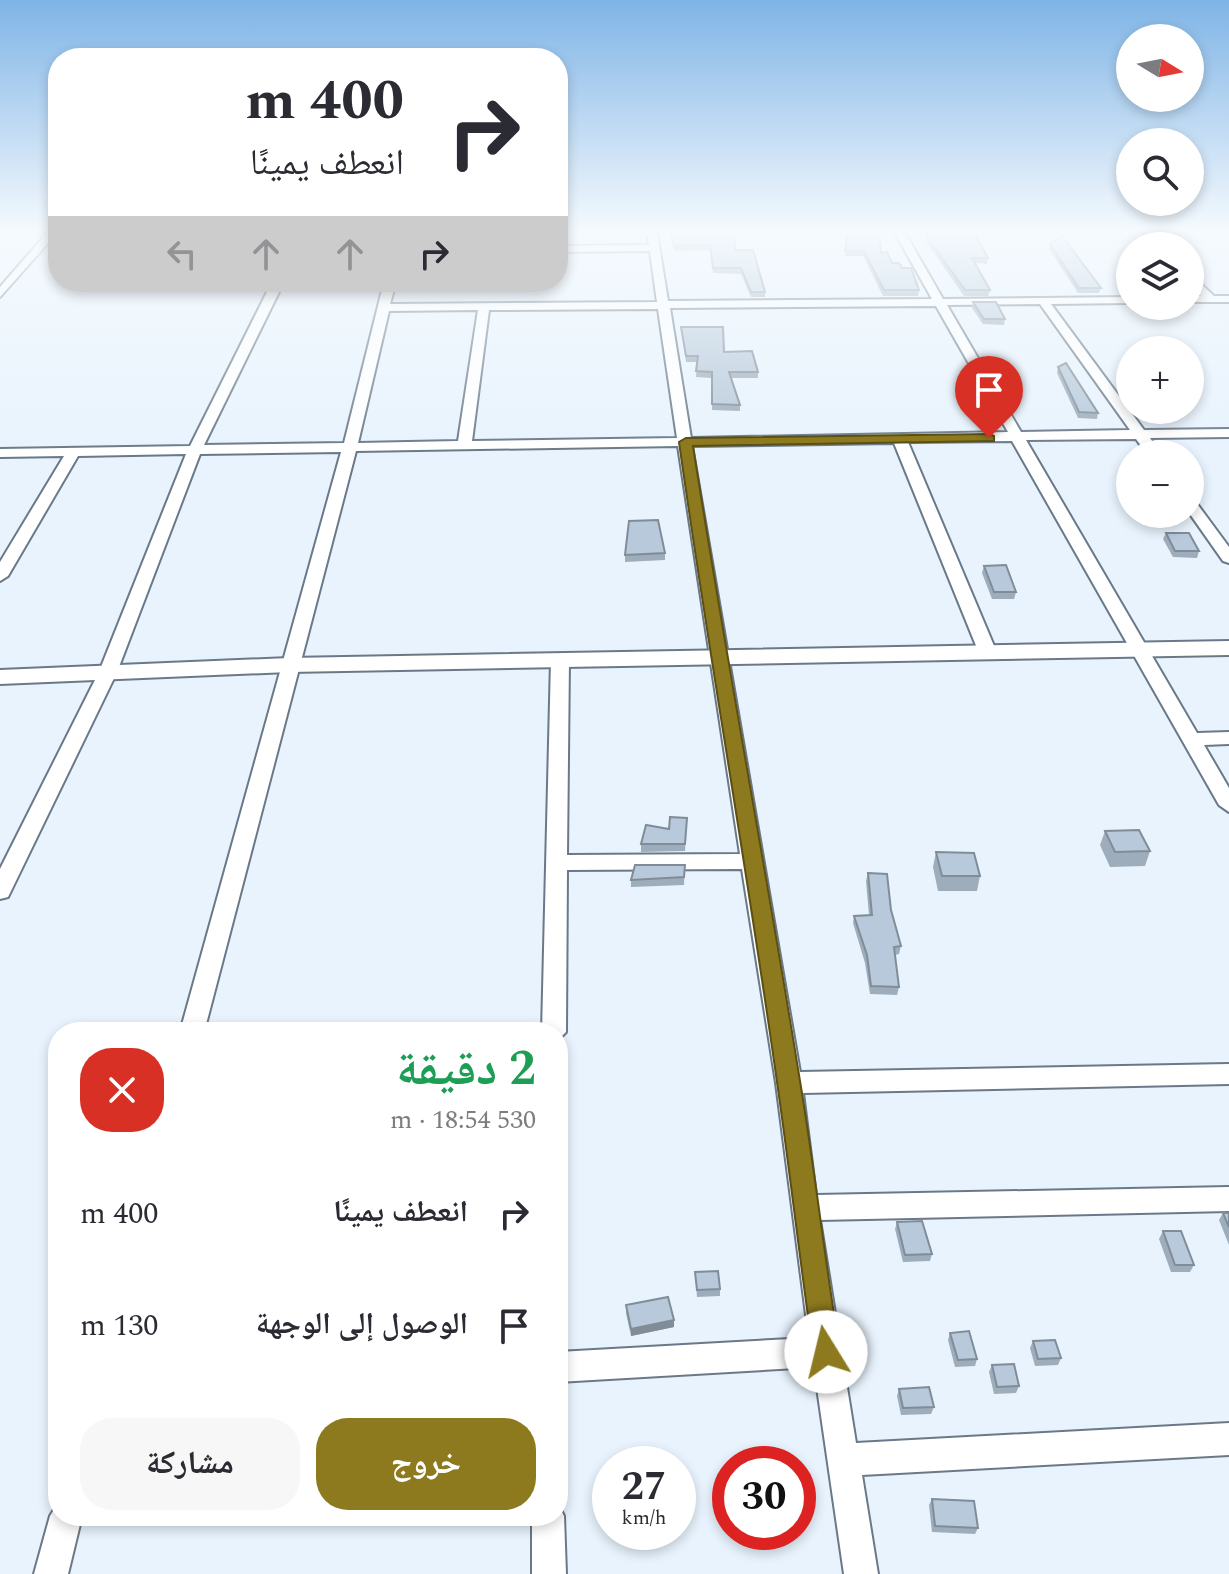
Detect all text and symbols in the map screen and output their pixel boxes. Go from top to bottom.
north arrow [1116,24,1204,112]
map controls [1116,24,1204,528]
text: 400 m [245,59,404,144]
icon: right [432,80,536,184]
button: search [1116,128,1204,216]
text: انعطف يمينًا [250,136,404,191]
icon: left [160,232,204,276]
icon: ahead [244,232,288,276]
icon: ahead [328,232,372,276]
icon: right [412,232,456,276]
button: layers [1116,232,1204,320]
button: + [1116,336,1204,424]
pin [955,356,1023,438]
icon: arrive [967,368,1011,412]
button: − [1116,440,1204,528]
text: 2 دقيقة [396,1033,536,1106]
button: close [80,1048,164,1132]
text: 530 m · 18:54 [390,1100,536,1140]
text: انعطف يمينًا [333,1189,468,1235]
text: 400 m [80,1191,158,1237]
icon: right [492,1192,536,1236]
text: الوصول إلى الوجهة [256,1301,468,1347]
text: 130 m [80,1303,158,1349]
icon: arrive [492,1304,536,1348]
position arrow [784,1310,868,1394]
button: مشاركة [80,1418,300,1510]
button: خروج [316,1418,536,1510]
speed limit sign: 30 [712,1446,816,1550]
text: 27 [622,1457,666,1518]
text: km/h [622,1503,667,1533]

